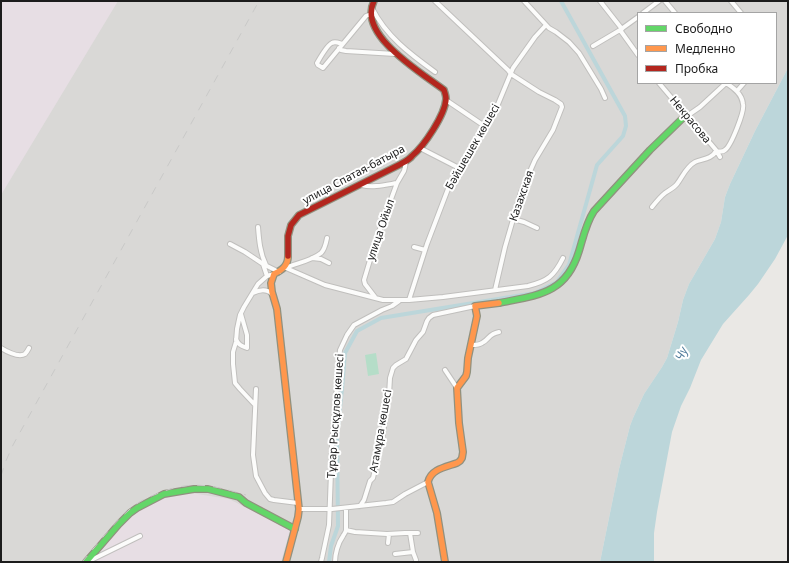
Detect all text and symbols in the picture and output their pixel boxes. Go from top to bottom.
legend [637,12,777,84]
text: Свободно [675,20,733,37]
text: Медленно [675,40,735,57]
text: Пробка [675,60,718,77]
street label: Некрасова [667,94,713,146]
street label: Бәйшешек көшесі [443,102,503,192]
street label: улица Спатая-батыра [301,142,407,208]
street label: Казахская [507,169,537,223]
street label: улица Ойыл [364,198,398,262]
water label: Чу [673,345,691,363]
street label: Тұрар Рысқұлов көшесі [325,353,347,479]
street label: Атамұра көшесі [367,388,395,474]

